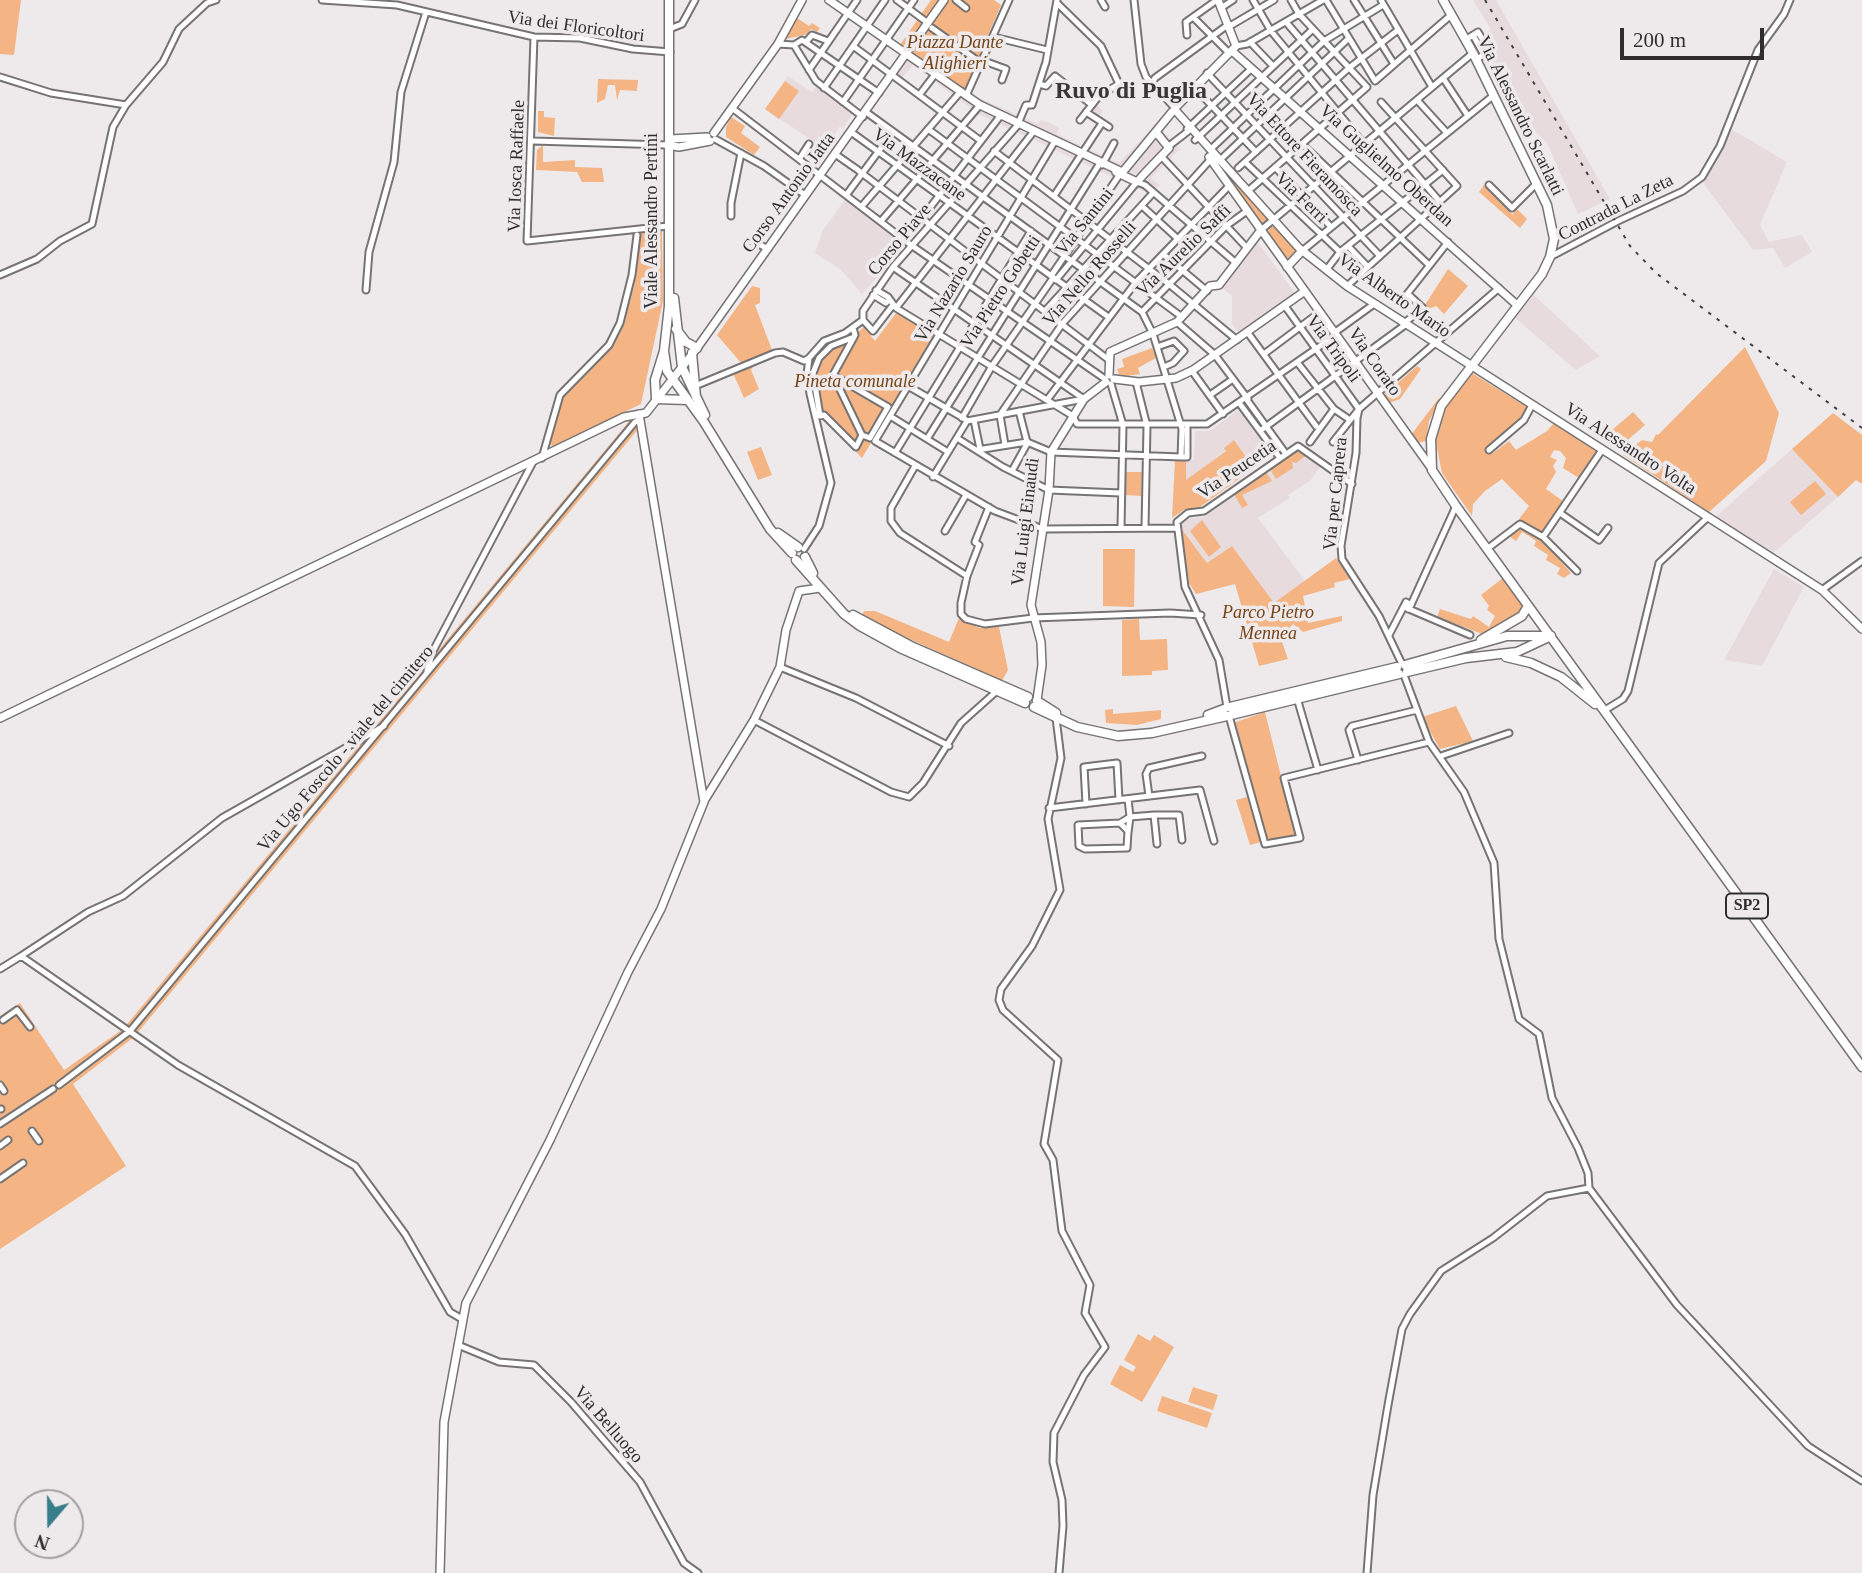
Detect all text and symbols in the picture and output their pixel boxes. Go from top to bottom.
street label: Via dei Floricoltori [506,7,646,47]
scale bar [1624,14,1768,58]
text: 200 m [1633,28,1686,52]
park label: Piazza Dante Alighieri [907,32,1003,74]
street label: Via Alessandro Scarlatti [1472,33,1568,199]
district label: Ruvo di Puglia [1055,78,1207,106]
street label: Via Ettore Fieramosca [1241,89,1367,221]
street label: Via Iosca Raffaele [504,99,530,233]
street label: Via Guglielmo Oberdan [1315,100,1457,232]
street label: Via Mazzacane [868,124,970,206]
street label: Corso Antonio Jatta [738,128,840,258]
street label: Viale Alessandro Pertini [641,133,663,309]
street label: Via Ferri [1270,168,1332,228]
street label: Contrada La Zeta [1555,170,1677,246]
street label: Via Santini [1051,184,1119,260]
street label: Corso Piave [864,200,936,280]
street label: Via Aurelio Saffi [1132,200,1236,302]
street label: Via Nello Rosselli [1039,217,1141,331]
street label: Via Nazario Sauro [911,221,997,347]
street label: Via Pietro Gobetti [956,231,1046,353]
street label: Via Alberto Mario [1333,249,1455,343]
street label: Via Tripoli [1301,311,1365,387]
street label: Via Corato [1343,324,1405,400]
park label: Pineta comunale [794,371,916,393]
street label: Via Alessandro Volta [1560,398,1700,500]
street label: Via Peucetia [1193,436,1281,504]
street label: Via per Caprera [1319,436,1353,552]
street label: Via Luigi Einaudi [1007,457,1045,587]
park label: Parco Pietro Mennea [1222,602,1314,644]
street label: Via Ugo Foscolo - viale del cimitero [253,641,439,857]
road number: SP2 [1726,893,1768,918]
street label: Via Belluogo [569,1382,647,1468]
north arrow [14,1489,84,1559]
text: N [32,1530,52,1555]

